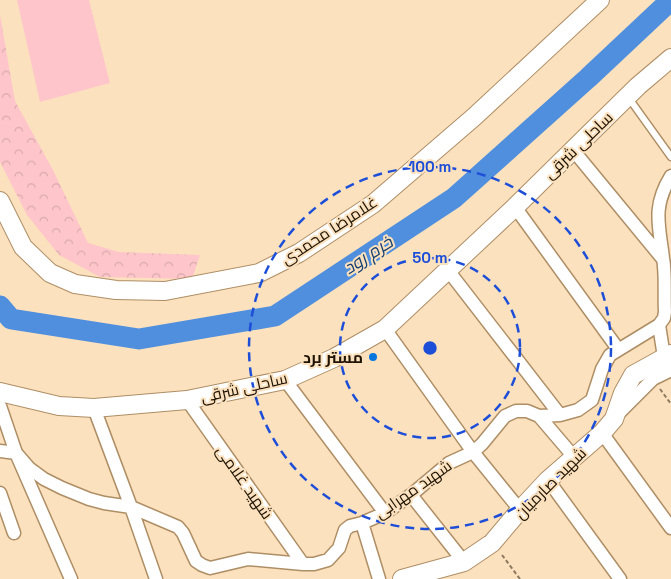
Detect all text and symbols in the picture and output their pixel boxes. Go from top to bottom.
street label: ساحلی شرقی [539,107,617,184]
text: 100 m [409,157,451,176]
street label: غلامرضا محمدی [277,191,381,269]
water label: خرم رود [339,230,398,280]
text: 50 m [412,248,448,267]
centre of rings [421,339,439,357]
place label: مستر برد [303,347,363,368]
marker: مستر برد [367,351,379,363]
street label: ساحلی شرقی [199,367,290,408]
street label: شهید غلامی [211,441,278,523]
street label: شهید صارمیان [510,443,591,524]
street label: شهید مهرابی [371,455,456,524]

